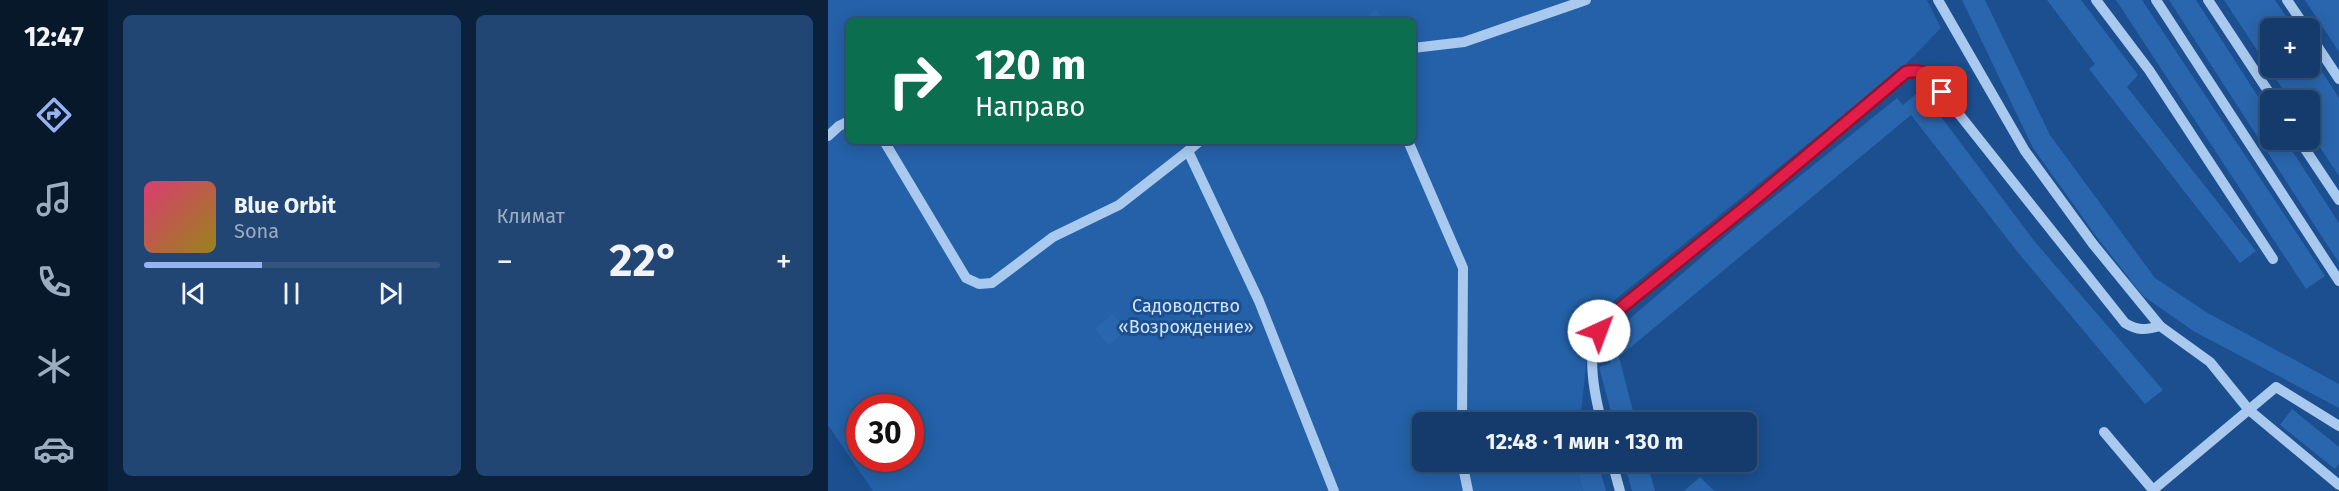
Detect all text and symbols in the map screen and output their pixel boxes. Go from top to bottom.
map controls [2260,18,2320,150]
button: + [2260,18,2320,78]
text: 12:47 [24,21,84,53]
text: 120 m [975,40,1086,90]
icon: right [876,42,954,120]
pin [1916,66,1967,117]
icon: arrive [1925,75,1958,108]
button: − [2260,90,2320,150]
text: Направо [975,91,1085,123]
icon: directions [33,94,75,136]
icon: music [33,178,75,220]
text: Blue Orbit [234,192,336,219]
text: Климат [497,204,565,228]
text: Sona [234,219,279,243]
text: 22° [609,234,679,288]
text: − [497,242,513,282]
text: + [776,242,792,282]
icon: phone [33,261,75,303]
icon: previous [177,277,210,310]
icon: pause [275,277,308,310]
icon: next [374,277,407,310]
park label: Садоводство «Возрождение» [1118,295,1254,338]
position arrow [1567,299,1631,363]
icon: climate [33,345,75,387]
speed limit sign: 30 [846,394,924,472]
icon: car [33,428,75,470]
text: 12:48 · 1 мин · 130 m [1486,428,1683,455]

